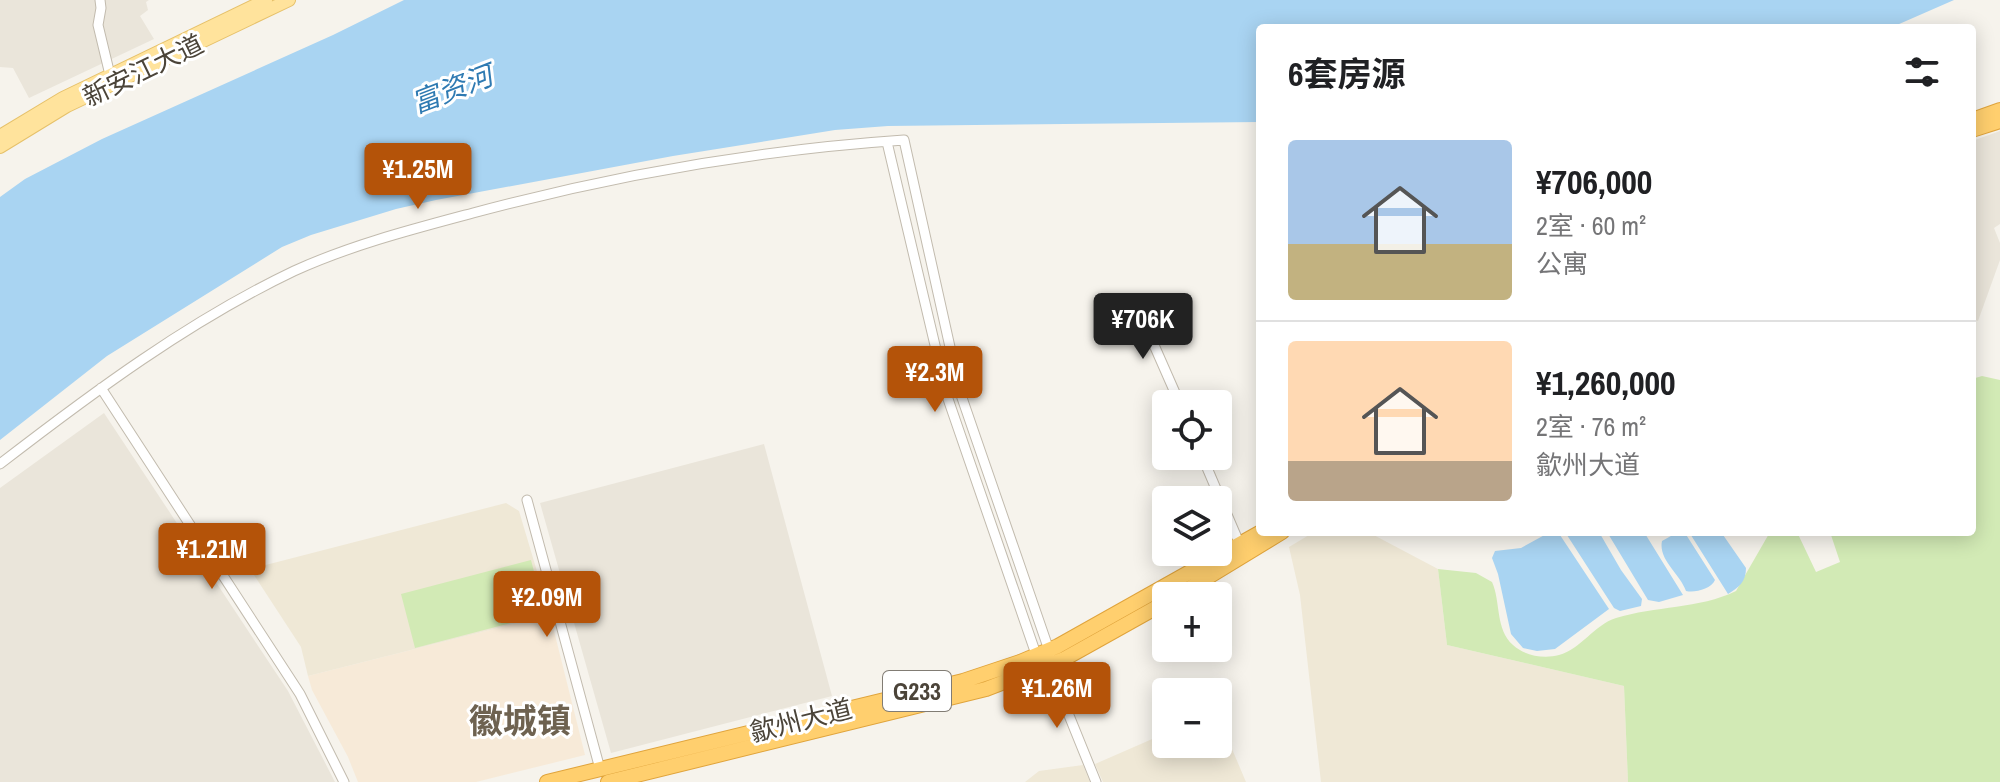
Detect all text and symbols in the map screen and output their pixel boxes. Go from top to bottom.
street label: 新安江大道 [77,26,209,114]
icon: filters [1900,50,1944,94]
text: 6套房源 [1288,51,1406,97]
water label: 富资河 [406,54,503,122]
pin: ¥1.25M [353,143,483,211]
text: ¥1.25M [382,151,454,186]
text: ¥706,000 [1536,159,1652,205]
icon: home [1352,172,1448,268]
text: 2室 · 60 m² [1536,208,1646,243]
text: 公寓 [1536,246,1588,281]
pin: ¥706K [1087,293,1199,361]
text: ¥706K [1112,301,1174,336]
pin: ¥2.3M [879,346,991,414]
text: ¥2.3M [905,354,965,389]
text: ¥1,260,000 [1536,360,1676,406]
icon: home [1352,373,1448,469]
map controls [1152,390,1232,758]
button: locate [1152,390,1232,470]
text: 2室 · 76 m² [1536,409,1646,444]
text: 歙州大道 [1536,447,1640,482]
button: layers [1152,486,1232,566]
pin: ¥1.21M [147,523,277,591]
text: ¥1.21M [176,531,248,566]
pin: ¥2.09M [482,571,612,639]
text: ¥2.09M [511,579,583,614]
button: + [1152,582,1232,662]
pin: ¥1.26M [992,662,1122,730]
text: ¥1.26M [1021,670,1093,705]
road number: G233 [883,671,951,711]
button: − [1152,678,1232,758]
street label: 歙州大道 [746,690,856,750]
district label: 徽城镇 [469,698,571,744]

